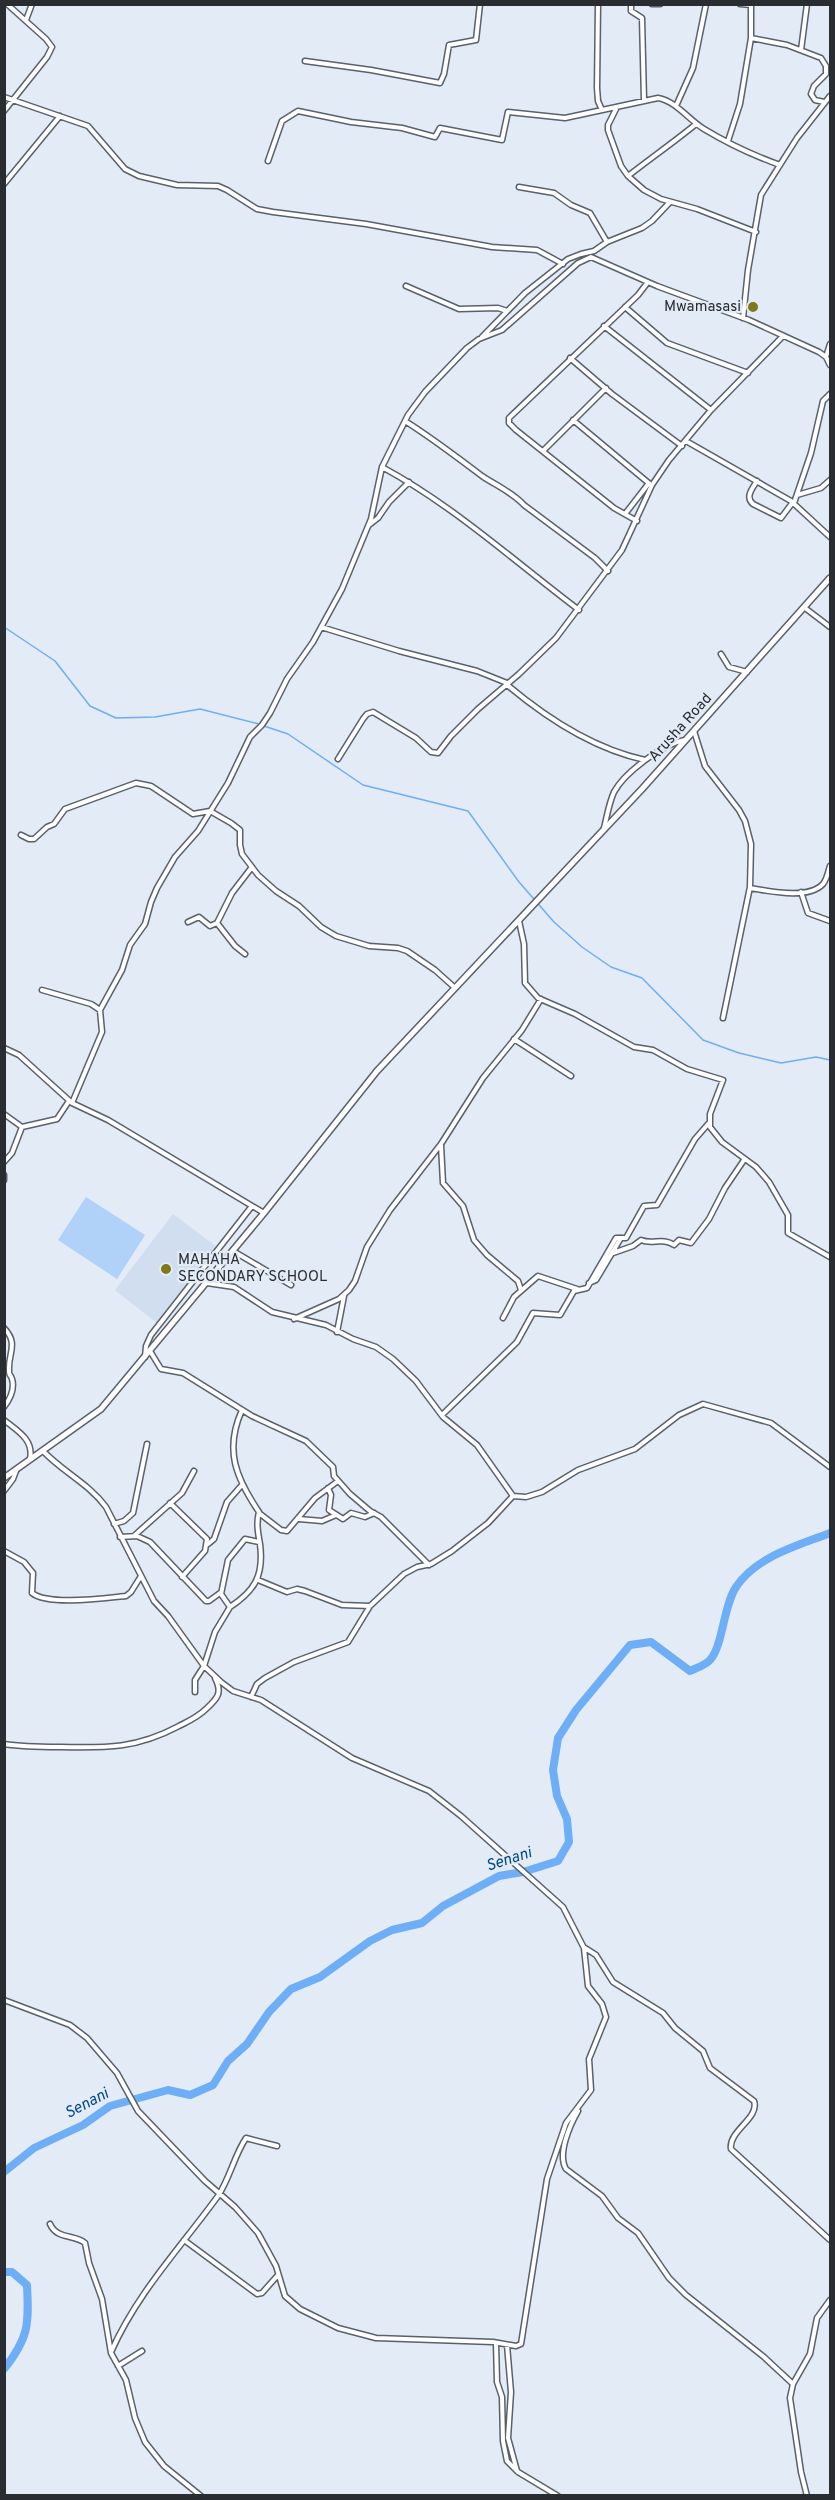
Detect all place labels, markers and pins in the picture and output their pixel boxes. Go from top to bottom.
place label: Mwamasasi [664,298,741,317]
marker: Mwamasasi [746,300,760,314]
place label: MAHAHA SECONDARY SCHOOL [178,1251,327,1287]
marker: MAHAHA SECONDARY SCHOOL [159,1262,173,1276]

